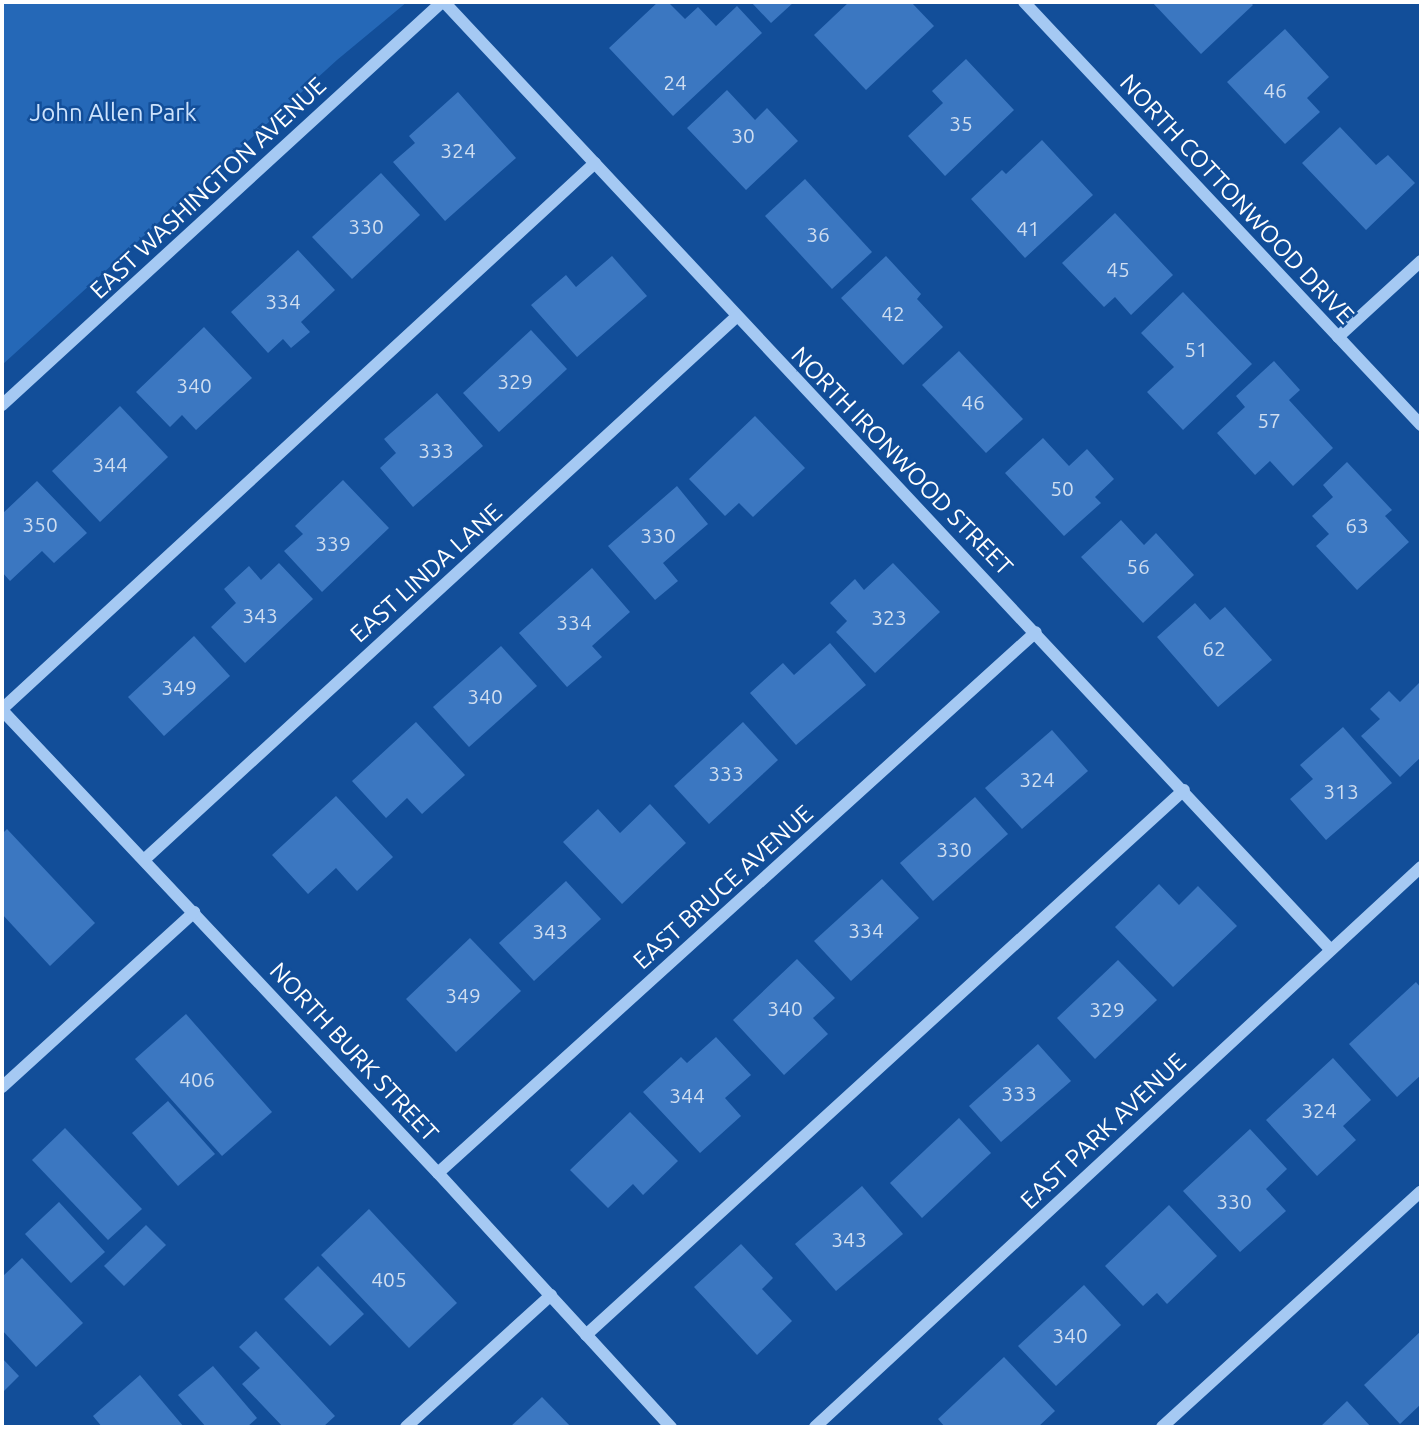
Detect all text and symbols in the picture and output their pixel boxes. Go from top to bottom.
street label: NORTH COTTONWOOD DRIVE [1114,68,1360,330]
house number: 24 [663,69,687,95]
street label: EAST WASHINGTON AVENUE [84,71,332,305]
house number: 46 [1263,77,1287,103]
park label: John Allen Park [29,99,197,127]
house number: 35 [949,110,973,136]
house number: 30 [731,122,755,148]
house number: 324 [440,137,476,163]
house number: 330 [348,213,384,239]
house number: 41 [1016,215,1040,241]
house number: 36 [806,221,830,247]
house number: 45 [1106,256,1130,282]
house number: 334 [265,288,301,314]
house number: 42 [881,300,905,326]
house number: 51 [1184,336,1208,362]
street label: NORTH IRONWOOD STREET [785,341,1019,581]
house number: 329 [497,368,533,394]
house number: 340 [176,372,212,398]
house number: 46 [961,389,985,415]
house number: 57 [1257,407,1281,433]
house number: 333 [418,437,454,463]
house number: 344 [92,451,128,477]
house number: 50 [1050,475,1074,501]
street label: EAST LINDA LANE [344,498,508,648]
house number: 350 [22,511,58,537]
house number: 63 [1345,512,1369,538]
house number: 330 [640,522,676,548]
house number: 339 [315,530,351,556]
house number: 56 [1126,553,1150,579]
house number: 343 [242,602,278,628]
house number: 323 [871,604,907,630]
house number: 334 [556,609,592,635]
house number: 62 [1202,635,1226,661]
house number: 349 [161,674,197,700]
house number: 340 [467,683,503,709]
house number: 333 [708,760,744,786]
house number: 324 [1019,766,1055,792]
house number: 313 [1323,778,1359,804]
street label: EAST BRUCE AVENUE [627,799,819,975]
house number: 330 [936,836,972,862]
house number: 334 [848,917,884,943]
house number: 343 [532,918,568,944]
street label: NORTH BURK STREET [264,957,444,1147]
house number: 349 [445,982,481,1008]
house number: 340 [767,995,803,1021]
house number: 329 [1089,996,1125,1022]
street label: EAST PARK AVENUE [1014,1047,1192,1215]
house number: 406 [179,1066,215,1092]
house number: 333 [1001,1080,1037,1106]
house number: 344 [669,1082,705,1108]
house number: 324 [1301,1097,1337,1123]
house number: 330 [1216,1188,1252,1214]
house number: 343 [831,1226,867,1252]
house number: 405 [371,1266,407,1292]
house number: 340 [1052,1322,1088,1348]

